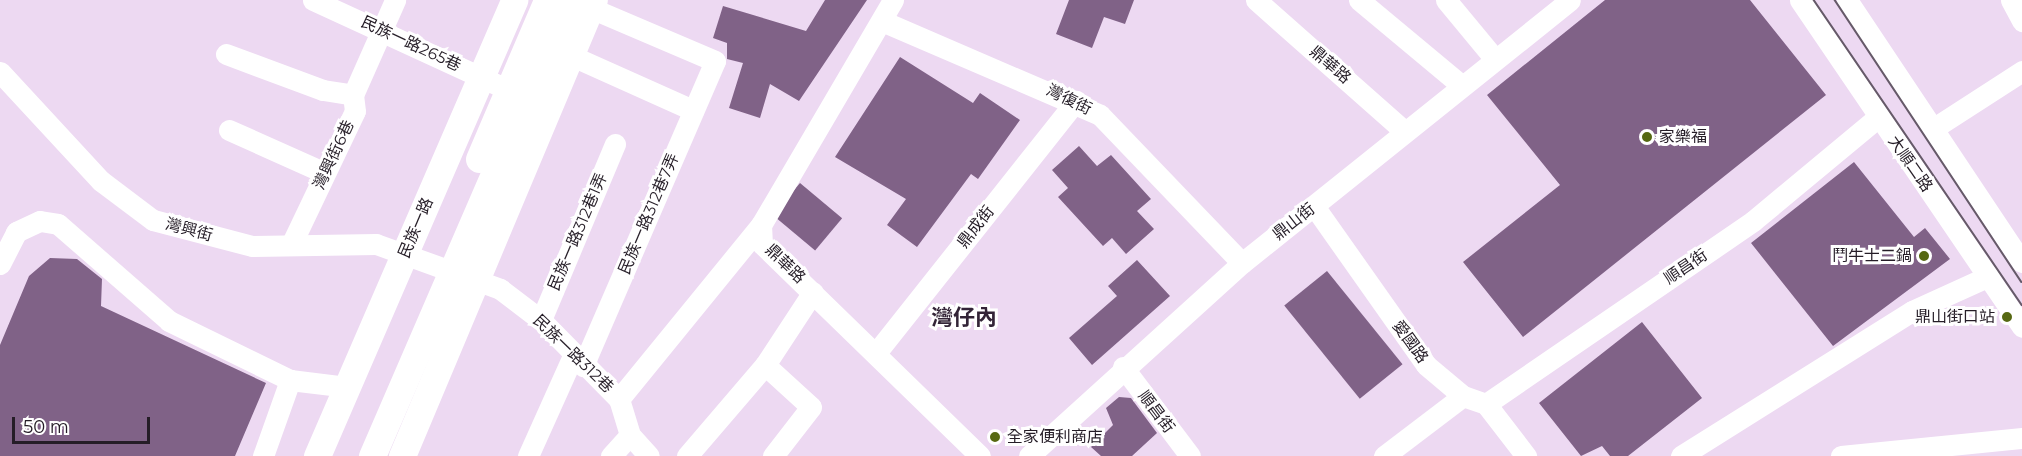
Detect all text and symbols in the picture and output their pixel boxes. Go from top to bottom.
street label: 民族一路265巷 [358,13,464,75]
street label: 鼎華路 [1306,42,1354,88]
street label: 灣復街 [1043,81,1095,119]
street label: 灣興街6巷 [310,118,358,192]
place label: 家樂福 [1659,127,1707,147]
marker: 家樂福 [1640,130,1654,144]
street label: 大順二路 [1884,132,1936,196]
street label: 民族一路312巷7弄 [615,151,683,277]
street label: 民族一路312巷1弄 [545,170,611,294]
street label: 民族一路 [395,195,437,261]
street label: 鼎山街 [1269,200,1319,244]
street label: 鼎成街 [954,202,998,252]
street label: 灣興街 [163,215,215,245]
street label: 鼎華路 [761,240,809,288]
street label: 順昌街 [1661,246,1711,288]
place label: 鬥牛士二鍋 [1832,246,1912,266]
marker: 鬥牛士二鍋 [1917,249,1931,263]
district label: 灣仔內 [931,305,997,331]
place label: 鼎山街口站 [1915,307,1995,327]
marker: 鼎山街口站 [2000,310,2014,324]
street label: 民族一路312巷 [529,311,617,397]
street label: 愛國路 [1388,317,1432,367]
street label: 順昌街 [1134,387,1178,437]
scale bar [15,405,153,443]
text: 50 m [23,416,69,438]
place label: 全家便利商店 [1007,427,1103,447]
marker: 全家便利商店 [988,430,1002,444]

